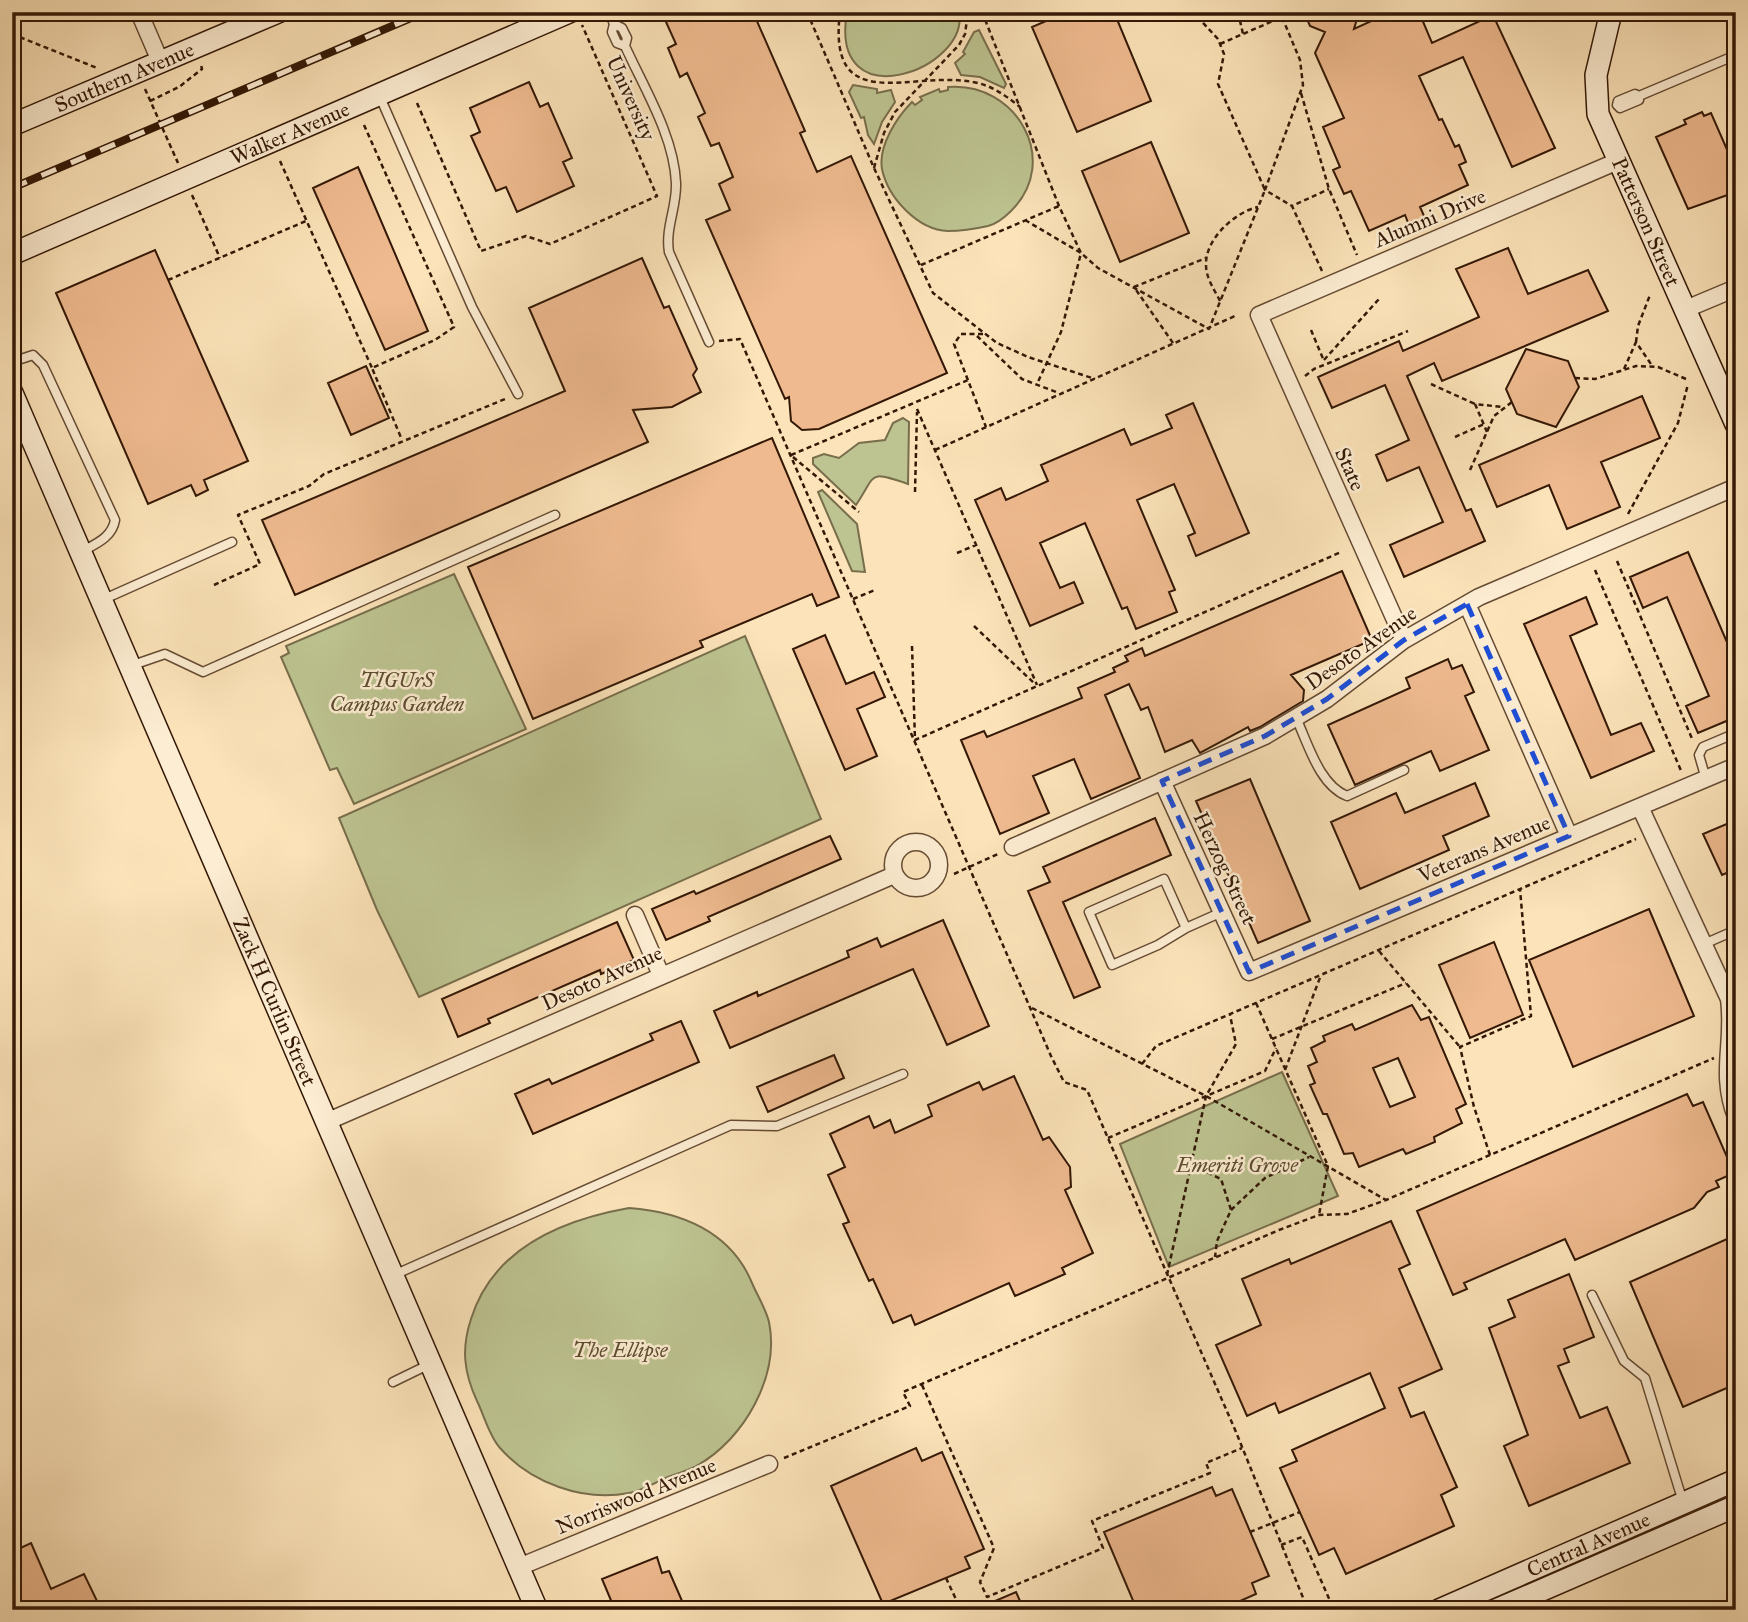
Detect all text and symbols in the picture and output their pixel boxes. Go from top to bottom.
street label: Southern Avenue [51,36,198,118]
street label: University [601,52,662,145]
street label: Walker Avenue [226,96,354,171]
street label: Patterson Street [1606,153,1686,291]
street label: Alumni Drive [1369,183,1490,254]
street label: State [1329,443,1371,495]
street label: Desoto Avenue [1301,600,1422,696]
park label: TIGUrS Campus Garden [330,667,464,717]
street label: Herzog Street [1188,807,1263,929]
street label: Veterans Avenue [1413,809,1554,889]
street label: Zack H Curlin Street [227,914,323,1090]
street label: Desoto Avenue [538,940,667,1016]
park label: Emeriti Grove [1175,1152,1299,1178]
park label: The Ellipse [572,1337,669,1363]
street label: Norriswood Avenue [552,1452,720,1540]
street label: Central Avenue [1523,1506,1654,1583]

